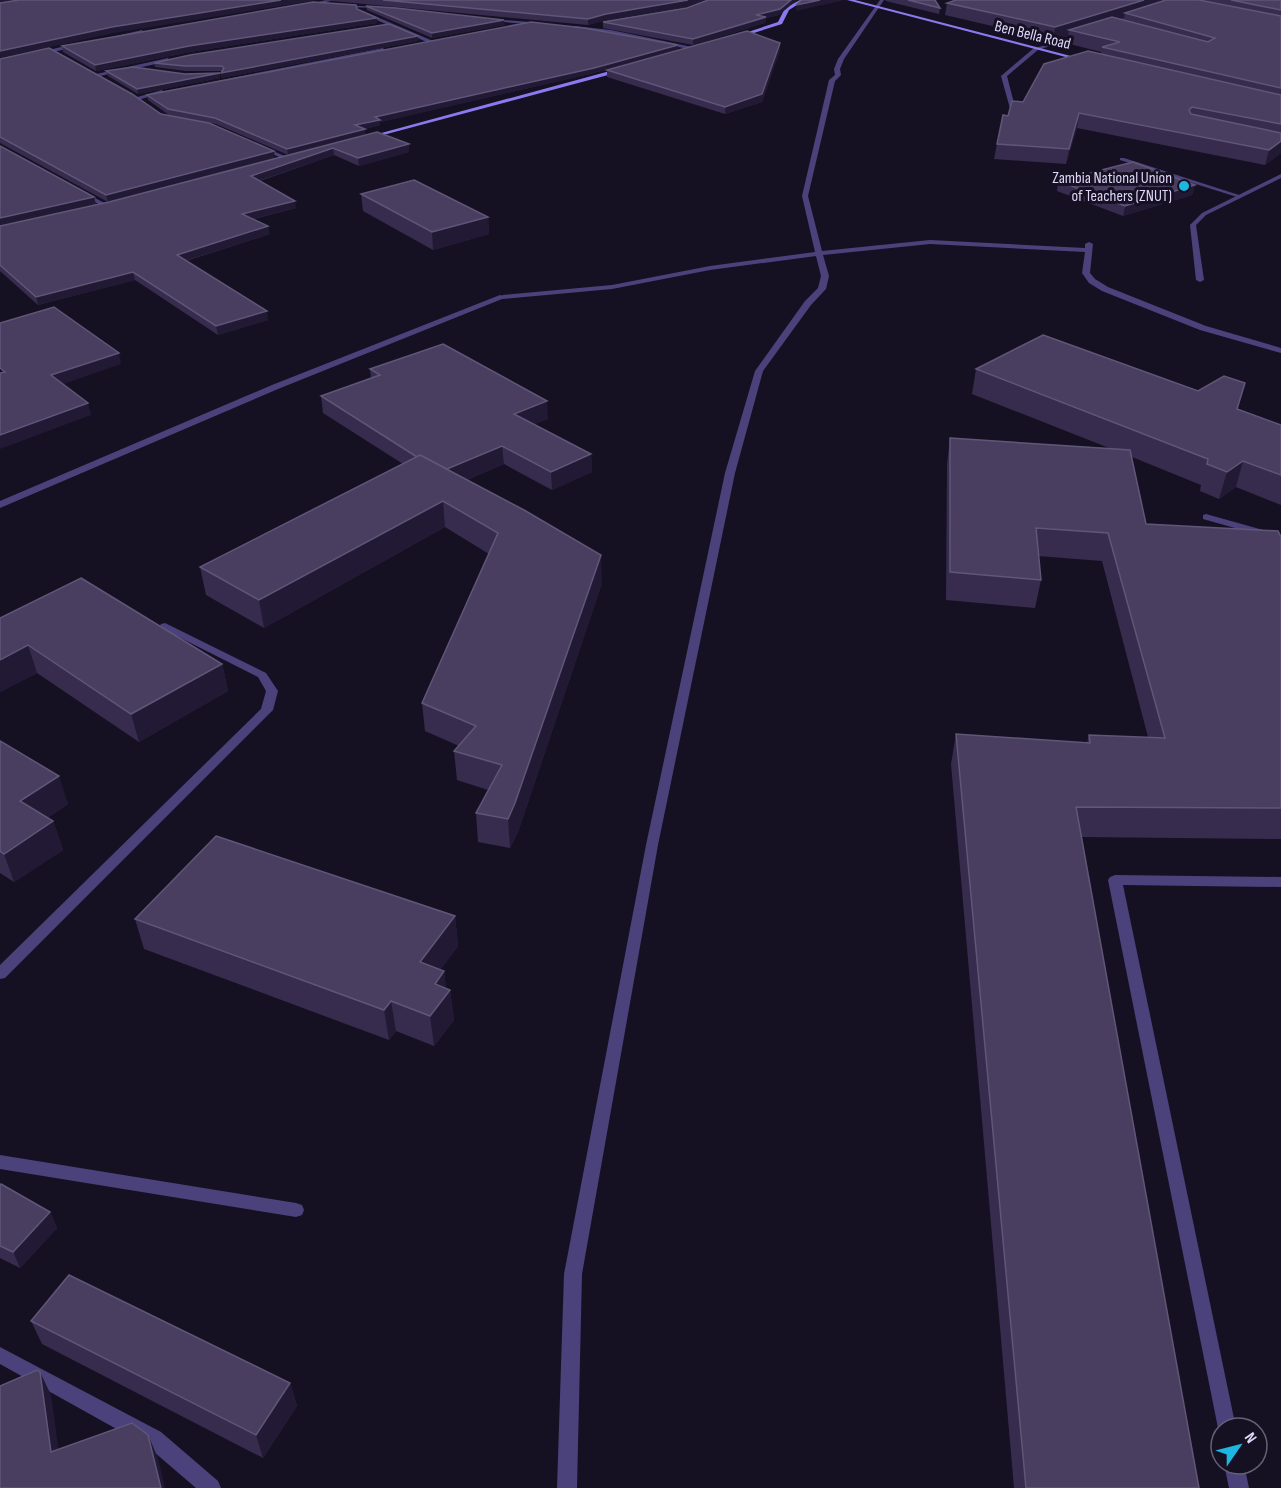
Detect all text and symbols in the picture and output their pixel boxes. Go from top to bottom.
street label: Ben Bella Road [993,17,1073,54]
place label: Zambia National Union of Teachers (ZNUT) [1052,169,1172,206]
marker: Zambia National Union of Teachers (ZNUT) [1177,179,1191,193]
north arrow [1209,1416,1269,1476]
text: N [1240,1429,1260,1447]

